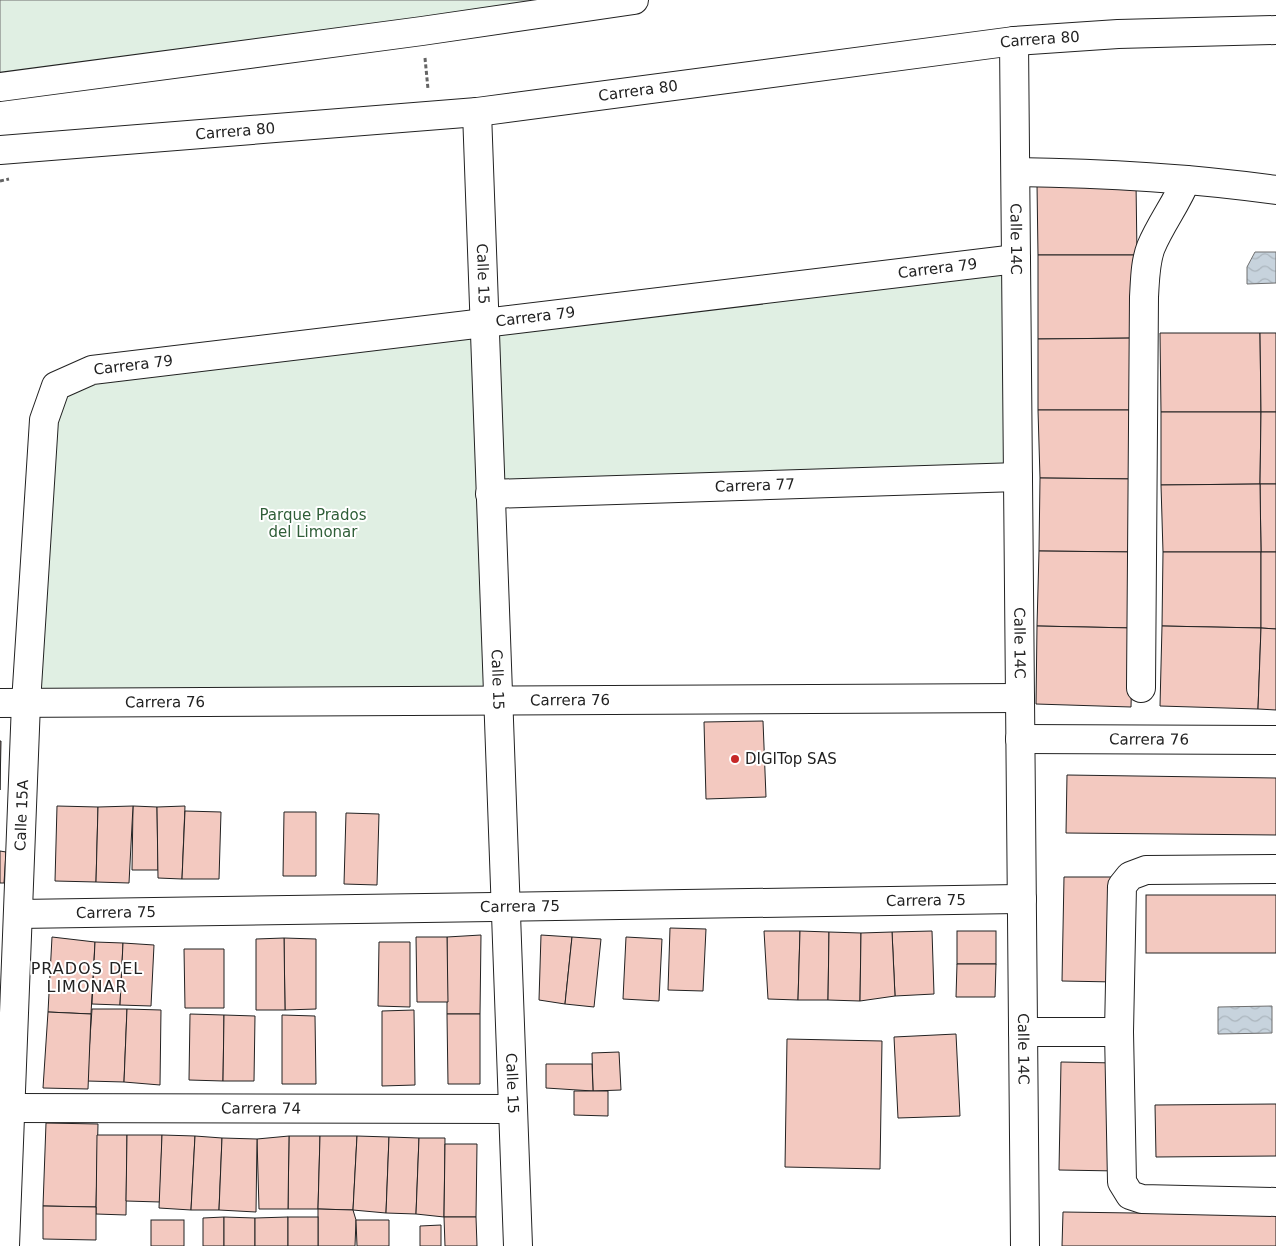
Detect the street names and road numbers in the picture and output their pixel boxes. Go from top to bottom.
street label: Carrera 80 [999,28,1080,52]
street label: Carrera 80 [597,77,679,105]
street label: Carrera 80 [195,119,276,143]
street label: Calle 14C [1006,203,1025,275]
street label: Calle 15 [473,243,493,305]
street label: Carrera 79 [897,255,978,282]
street label: Carrera 79 [495,303,576,330]
street label: Carrera 79 [93,351,174,379]
street label: Carrera 77 [715,475,795,496]
street label: Calle 14C [1010,607,1029,679]
street label: Calle 15 [487,649,508,711]
street label: Carrera 76 [530,691,610,709]
street label: Carrera 76 [125,693,205,711]
street label: Carrera 76 [1109,730,1189,749]
street label: Calle 15A [11,779,32,851]
street label: Carrera 75 [886,891,966,910]
street label: Carrera 75 [480,897,560,916]
street label: Carrera 75 [76,903,156,922]
street label: Calle 14C [1014,1013,1033,1085]
street label: Calle 15 [502,1052,522,1114]
street label: Carrera 74 [221,1099,301,1118]

